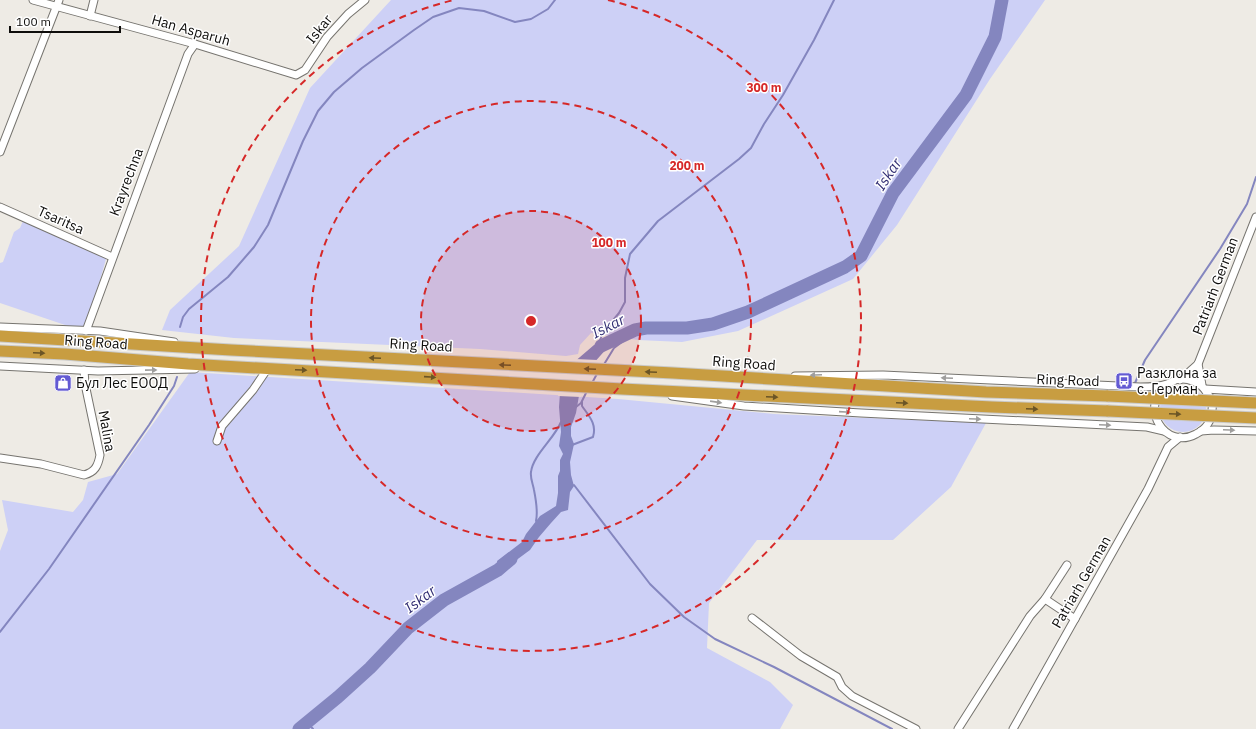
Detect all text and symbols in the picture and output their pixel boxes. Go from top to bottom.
scale bar [10,8,120,34]
street label: Han Asparuh [150,10,232,50]
street label: Iskar [302,11,336,47]
text: 100 m [16,14,51,29]
text: 300 m [746,80,782,95]
street label: Krayrechna [105,145,147,219]
water label: Iskar [870,154,906,194]
text: 200 m [669,158,705,173]
street label: Tsaritsa [35,202,88,238]
street label: Patriarh German [1188,234,1242,338]
text: 100 m [591,235,627,250]
water label: Iskar [588,309,628,342]
centre of rings [524,314,538,328]
street label: Ring Road [64,331,128,353]
street label: Ring Road [389,334,453,356]
one-way arrow [33,350,46,356]
street label: Ring Road [712,352,776,374]
one-way arrow [368,355,381,361]
one-way arrow [499,361,511,368]
place label: Разклона за с. Герман [1137,364,1217,398]
one-way arrow [584,366,596,373]
one-way arrow [145,367,158,373]
one-way arrow [295,367,308,373]
one-way arrow [645,369,657,376]
street label: Ring Road [1036,370,1100,390]
bus stop icon: Разклона за с. Герман [1114,371,1134,391]
one-way arrow [809,372,822,378]
shop icon: Бул Лес ЕООД [53,373,73,393]
place label: Бул Лес ЕООД [76,374,168,392]
one-way arrow [424,374,436,381]
one-way arrow [941,374,953,381]
one-way arrow [766,393,778,400]
one-way arrow [710,399,722,405]
one-way arrow [896,400,909,406]
one-way arrow [1026,406,1039,412]
street label: Malina [95,409,120,454]
one-way arrow [839,409,851,416]
one-way arrow [1169,411,1181,418]
one-way arrow [969,415,981,422]
one-way arrow [1099,421,1111,428]
one-way arrow [1223,427,1236,433]
street label: Patriarh German [1047,533,1115,631]
water label: Iskar [400,581,440,617]

